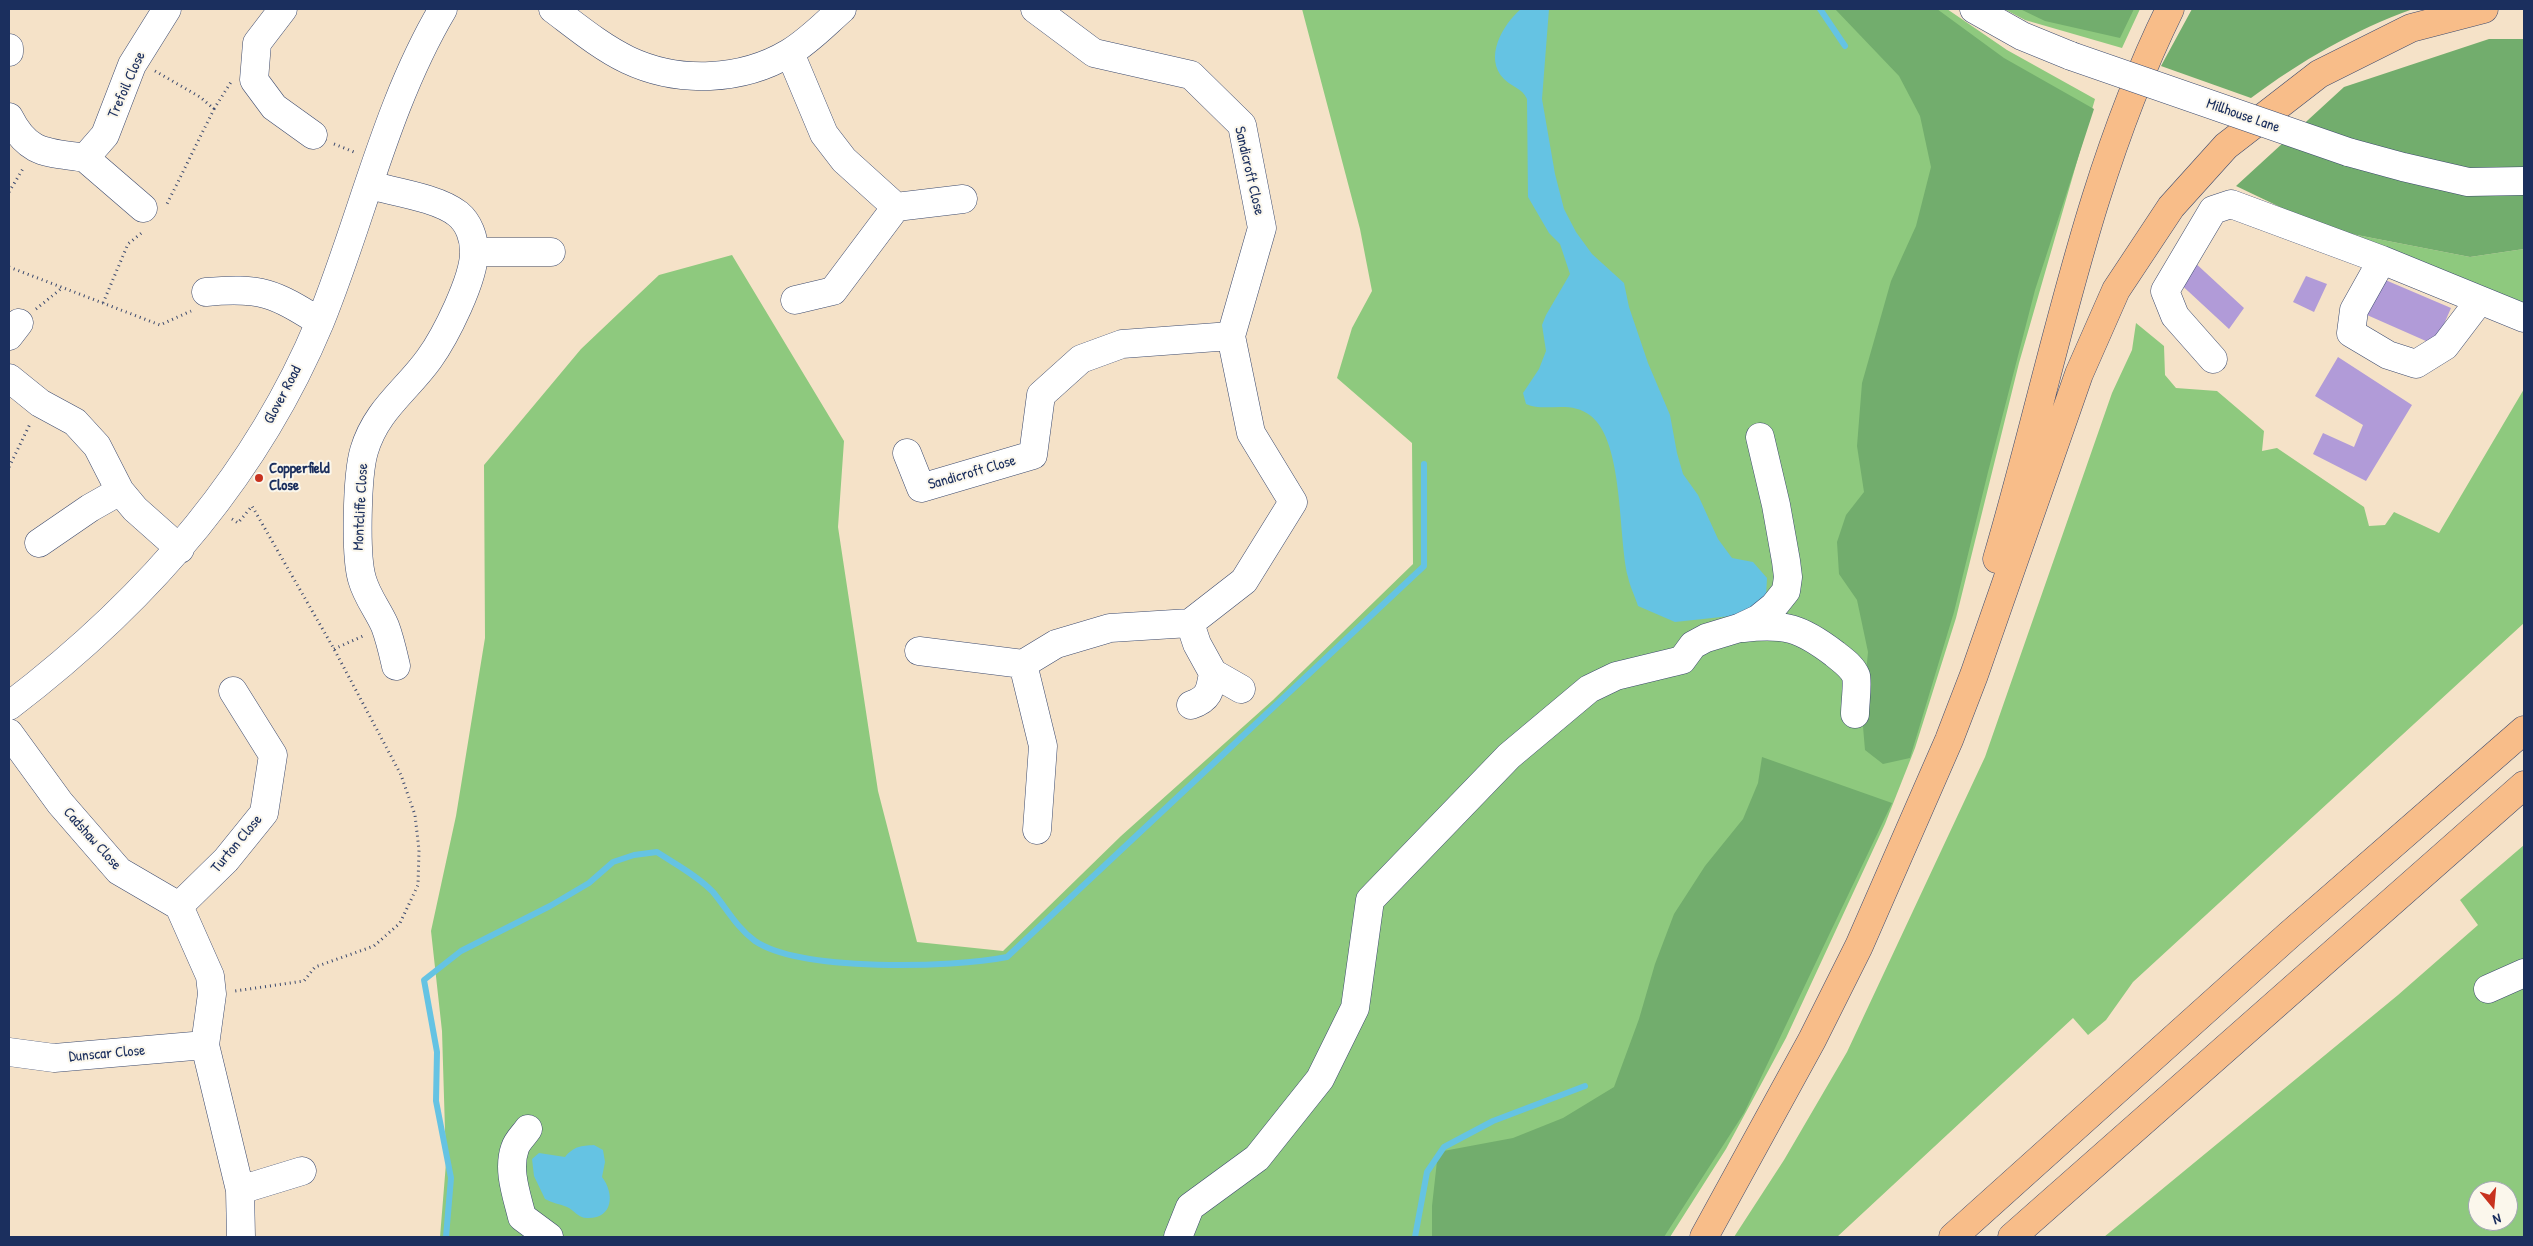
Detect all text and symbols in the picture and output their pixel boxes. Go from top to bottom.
street label: Trefoil Close [104,49,150,121]
street label: Millhouse Lane [2204,95,2282,137]
street label: Sandicroft Close [1230,125,1268,217]
street label: Glover Road [260,363,306,427]
street label: Sandicroft Close [926,452,1018,494]
place label: Copperfield Close [269,460,330,495]
street label: Montcliffe Close [350,463,372,551]
marker: Copperfield Close [253,472,265,484]
street label: Cadshaw Close [59,804,125,874]
street label: Turton Close [208,811,266,877]
street label: Dunscar Close [68,1042,146,1066]
north arrow [2468,1181,2518,1231]
text: N [2491,1210,2504,1230]

